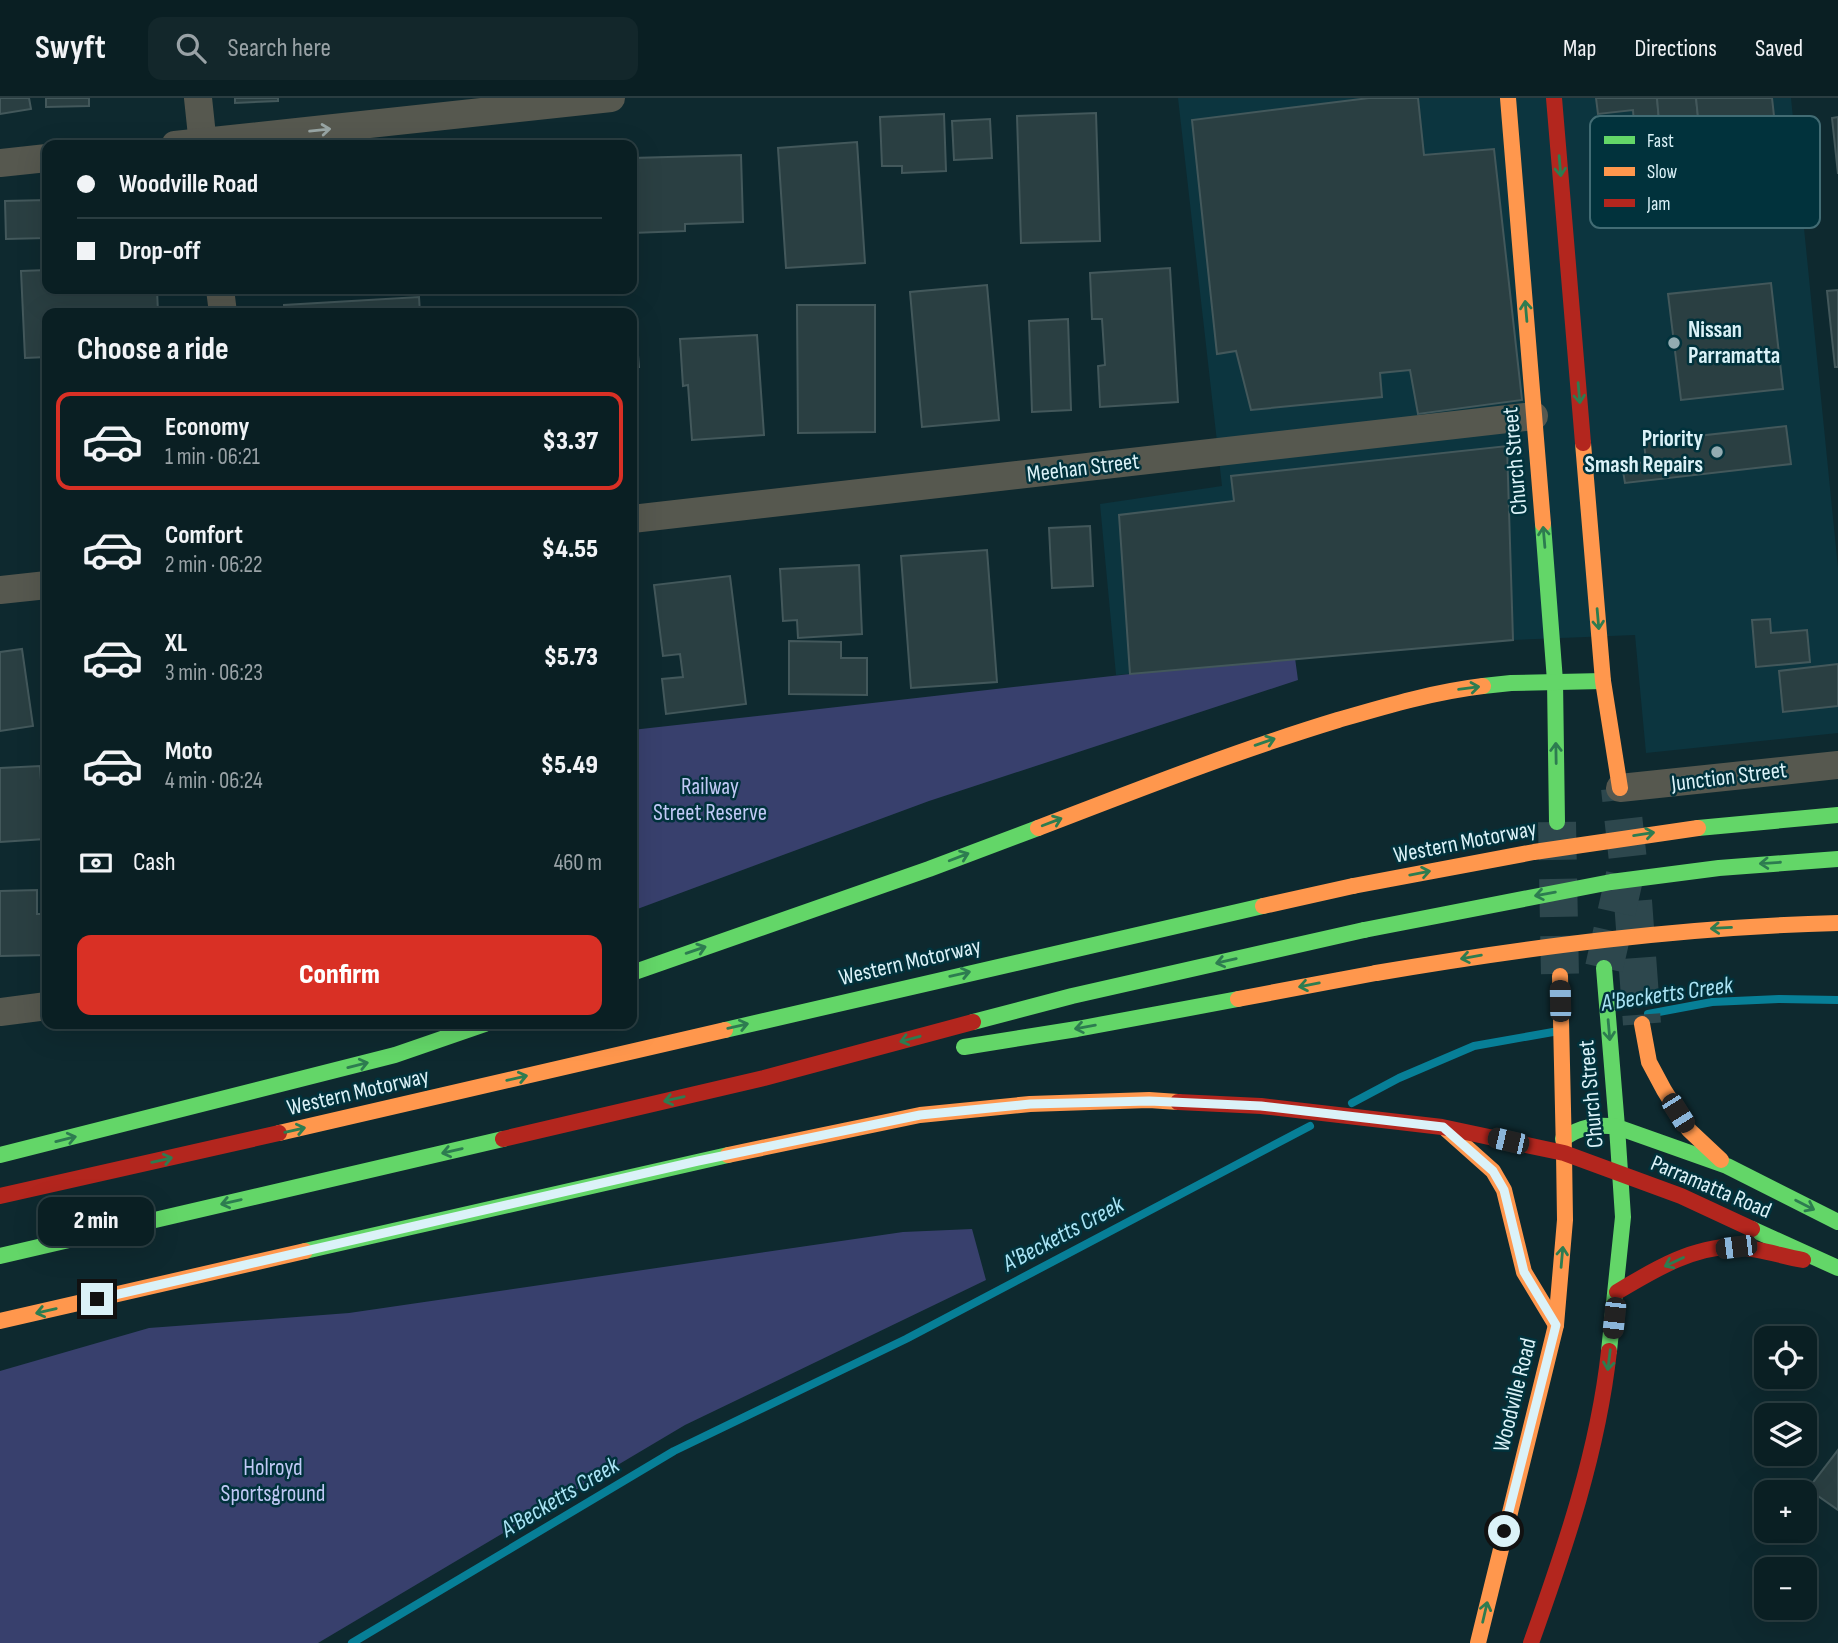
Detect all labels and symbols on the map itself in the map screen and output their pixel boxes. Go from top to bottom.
legend [1590,116,1820,228]
one-way arrow [308,123,330,136]
text: Fast [1647,130,1674,153]
one-way arrow [1554,154,1567,177]
text: Slow [1647,161,1677,184]
text: Jam [1646,193,1670,216]
one-way arrow [1519,300,1532,323]
place label: Nissan Parramatta [1688,316,1780,370]
marker: Nissan Parramatta [1666,335,1682,351]
one-way arrow [1573,381,1586,403]
street label: Church Street [1496,406,1534,516]
place label: Priority Smash Repairs [1585,425,1703,479]
marker: Priority Smash Repairs [1709,444,1725,460]
street label: Meehan Street [1025,447,1141,489]
one-way arrow [1537,527,1550,549]
one-way arrow [1592,608,1605,630]
one-way arrow [1457,681,1480,694]
one-way arrow [1254,735,1276,747]
one-way arrow [1550,742,1563,765]
street label: Junction Street [1669,756,1788,798]
park label: Railway Street Reserve [653,773,767,827]
street label: Western Motorway [1391,814,1539,870]
one-way arrow [1041,815,1063,827]
one-way arrow [1632,828,1655,841]
one-way arrow [947,850,969,863]
one-way arrow [1759,857,1782,870]
one-way arrow [1408,866,1431,879]
one-way arrow [1534,888,1557,901]
one-way arrow [1710,922,1733,935]
street label: Western Motorway [836,932,984,992]
one-way arrow [685,943,707,955]
one-way arrow [1460,950,1483,964]
one-way arrow [1215,955,1238,969]
one-way arrow [948,967,970,980]
water label: A'Becketts Creek [1598,970,1736,1018]
one-way arrow [1298,979,1321,993]
car [1550,980,1571,1022]
one-way arrow [726,1019,749,1032]
one-way arrow [1603,1019,1616,1041]
one-way arrow [1074,1021,1097,1034]
one-way arrow [899,1033,922,1046]
street label: Church Street [1572,1039,1610,1149]
one-way arrow [346,1058,369,1071]
street label: Western Motorway [284,1062,432,1122]
one-way arrow [505,1071,527,1084]
car [1658,1090,1699,1136]
one-way arrow [663,1093,686,1106]
one-way arrow [283,1123,306,1136]
car [1486,1126,1531,1156]
one-way arrow [54,1132,77,1145]
one-way arrow [442,1145,464,1158]
street label: Parramatta Road [1646,1149,1776,1225]
one-way arrow [150,1153,173,1167]
water label: A'Becketts Creek [997,1190,1129,1278]
one-way arrow [220,1196,243,1210]
callout: 2 min [39,1198,155,1246]
one-way arrow [1794,1199,1815,1213]
car [1714,1234,1759,1260]
one-way arrow [1556,1246,1569,1269]
one-way arrow [1664,1256,1685,1269]
route end [81,1283,113,1315]
car [1602,1296,1627,1340]
one-way arrow [35,1304,58,1318]
street label: Woodville Road [1487,1335,1543,1455]
one-way arrow [1602,1348,1615,1371]
water label: A'Becketts Creek [495,1450,625,1544]
park label: Holroyd Sportsground [221,1454,325,1508]
route start [1488,1515,1520,1547]
one-way arrow [1479,1602,1492,1624]

